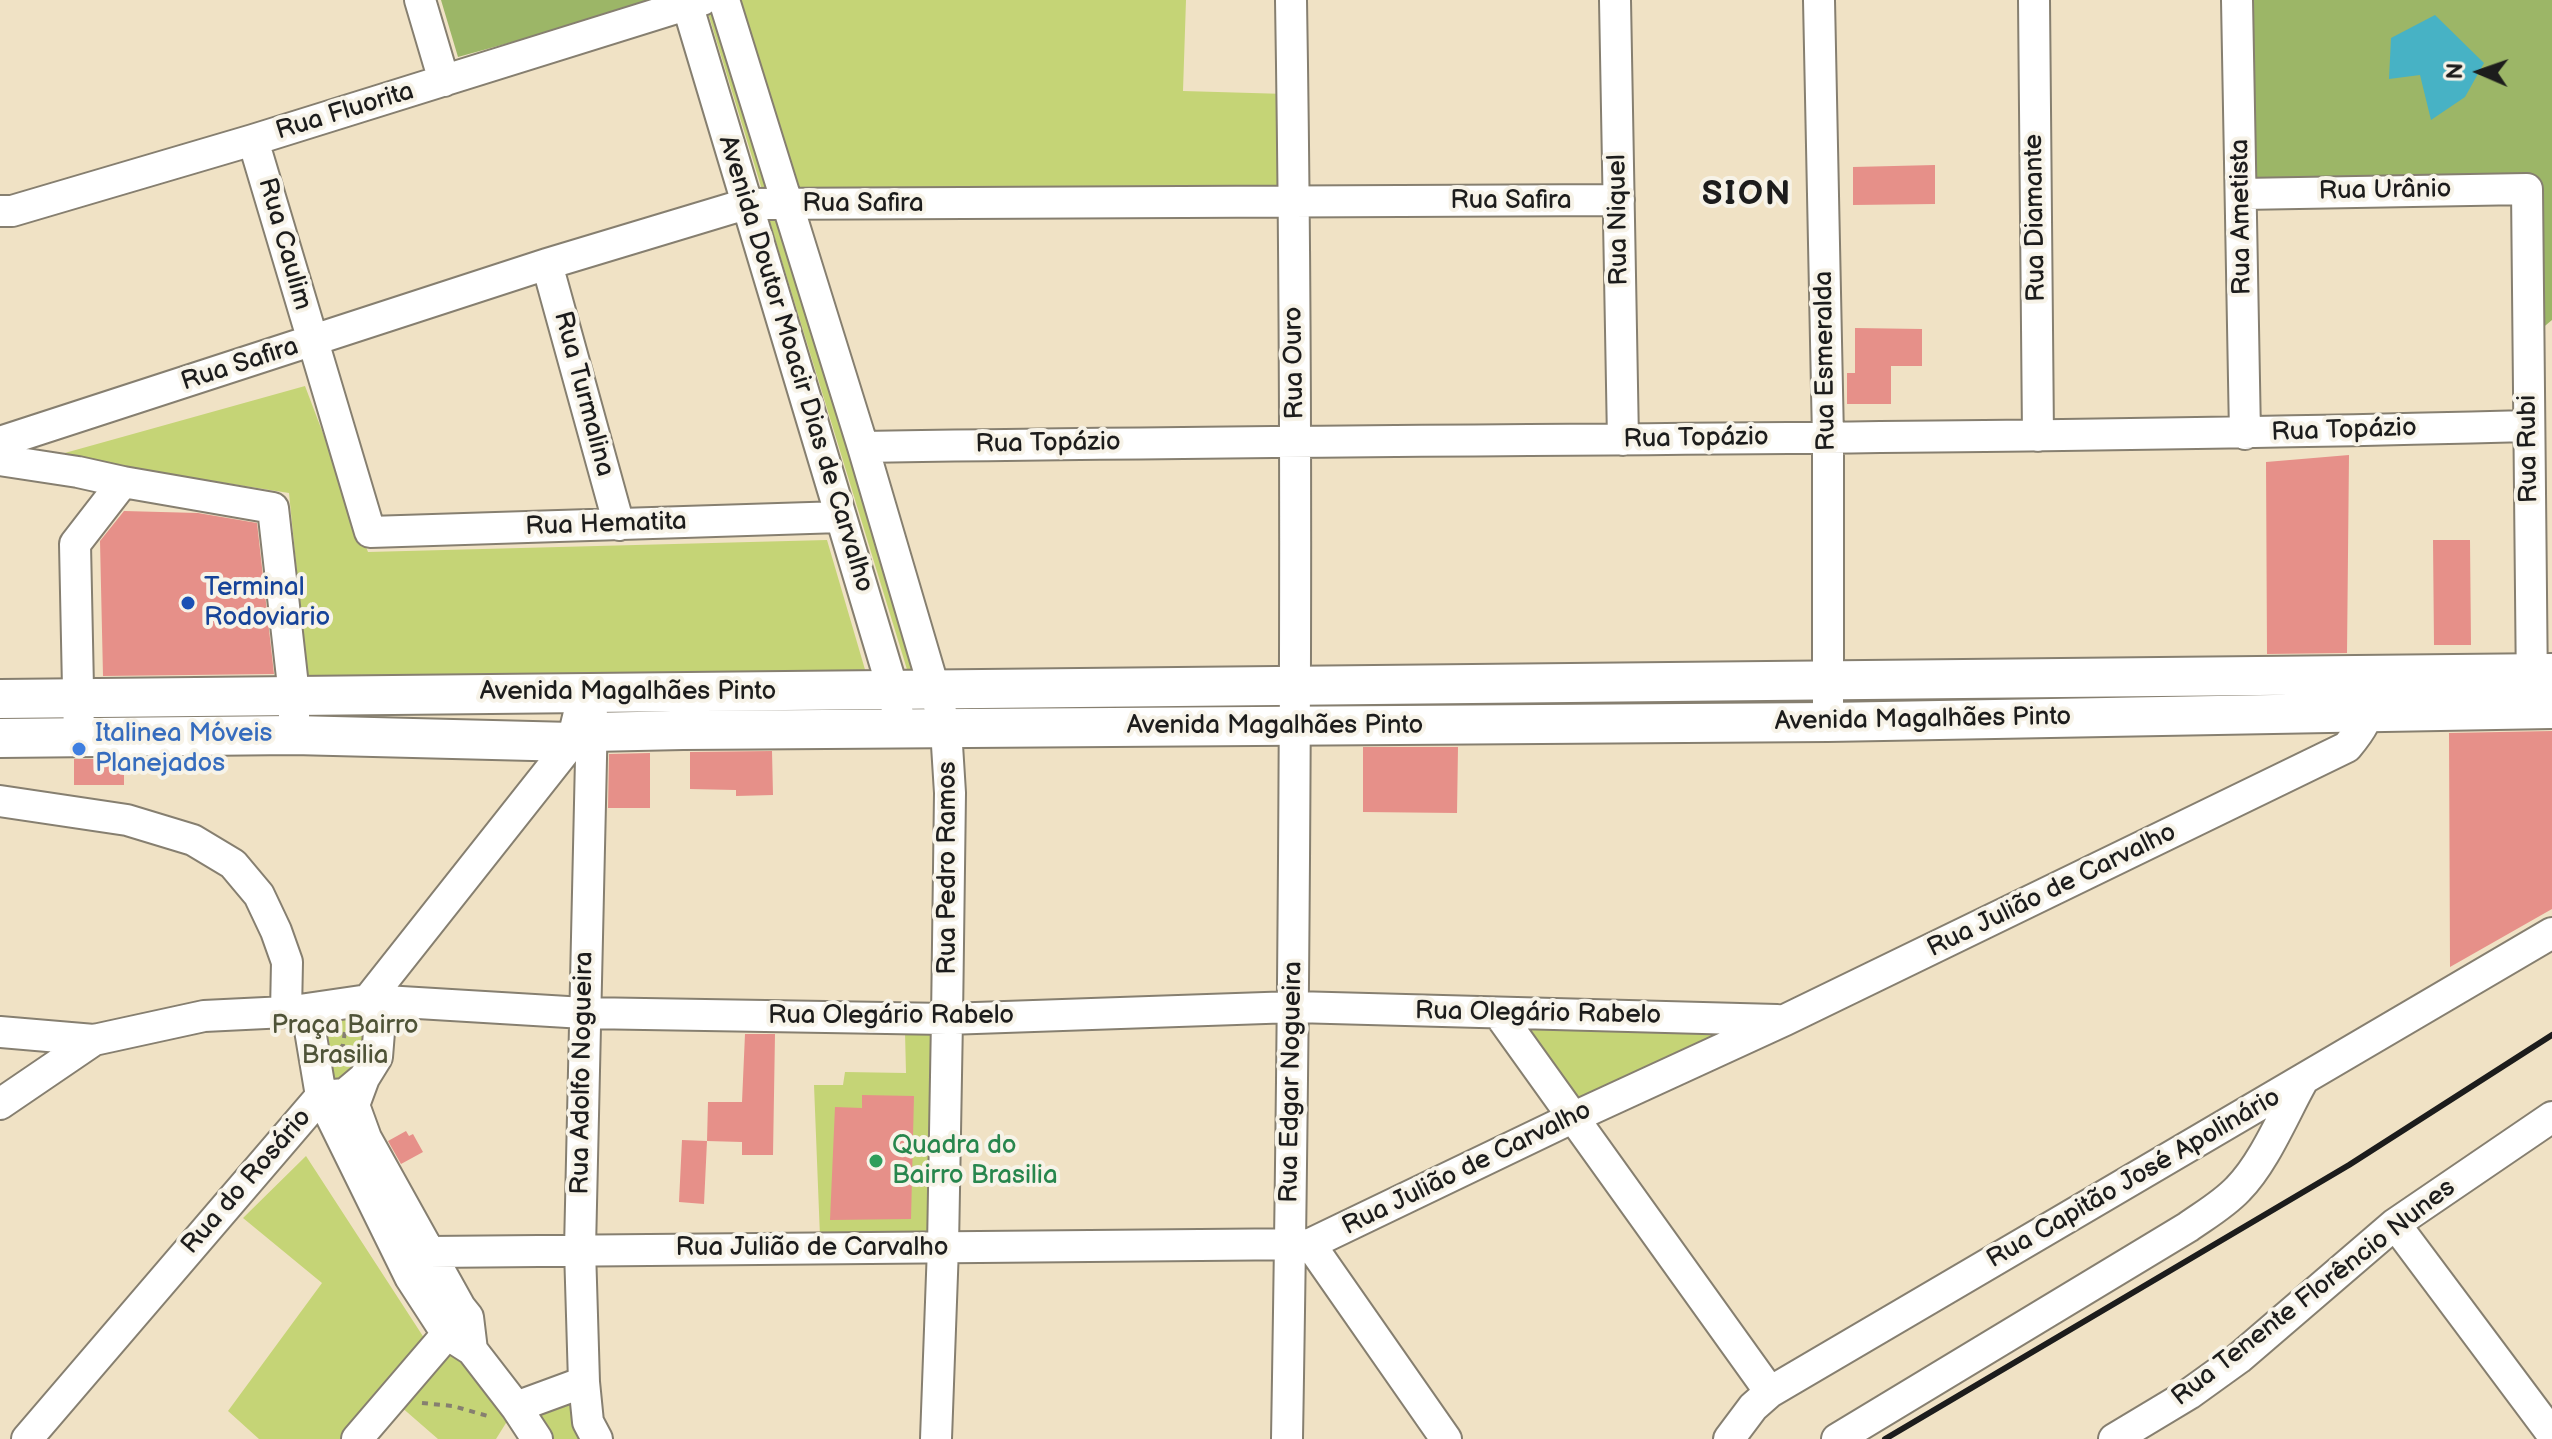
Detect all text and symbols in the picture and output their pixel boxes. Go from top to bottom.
north arrow [2440,32,2520,112]
text: N [2442,62,2469,80]
street label: Rua Fluorita [272,76,418,148]
street label: Avenida Doutor Moacir Dias de Carvalho [711,132,879,596]
street label: Rua Diamante [2019,134,2053,302]
street label: Rua Ametista [2225,139,2259,295]
street label: Rua Niquel [1602,154,1636,286]
street label: Rua Caulim [250,174,318,314]
street label: Rua Urânio [2318,174,2452,208]
district label: SION [1702,175,1792,215]
street label: Rua Safira [1450,185,1572,217]
street label: Rua Safira [802,188,924,220]
street label: Rua Esmeralda [1809,271,1843,451]
street label: Rua Ouro [1278,306,1312,420]
street label: Rua Turmalina [546,308,620,480]
street label: Rua Safira [177,331,303,399]
street label: Rua Rubi [2512,395,2546,503]
street label: Rua Topázio [2271,413,2417,449]
street label: Rua Topázio [1623,422,1769,456]
street label: Rua Topázio [975,427,1121,461]
street label: Rua Hematita [525,507,687,543]
place label: Terminal Rodoviario [204,572,330,634]
marker: Terminal Rodoviario [179,594,197,612]
street label: Avenida Magalhães Pinto [480,676,776,708]
street label: Avenida Magalhães Pinto [1774,702,2072,738]
street label: Avenida Magalhães Pinto [1127,710,1423,742]
place label: Italinea Móveis Planejados [95,718,272,780]
marker: Italinea Móveis Planejados [70,740,88,758]
street label: Rua Pedro Ramos [932,761,964,975]
street label: Rua Julião de Carvalho [1922,817,2182,965]
street label: Rua Adolfo Nogueira [565,951,601,1195]
street label: Rua Edgar Nogueira [1274,961,1310,1203]
street label: Rua Olegário Rabelo [1415,996,1661,1032]
street label: Rua Olegário Rabelo [768,1000,1014,1032]
park label: Praça Bairro Brasilia [271,1010,419,1072]
street label: Rua Capitão José Apolinário [1982,1082,2286,1276]
street label: Rua Julião de Carvalho [1337,1095,1597,1243]
street label: Rua do Rosário [175,1103,319,1261]
place label: Quadra do Bairro Brasilia [892,1130,1058,1192]
marker: Quadra do Bairro Brasilia [867,1152,885,1170]
street label: Rua Tenente Florêncio Nunes [2166,1173,2462,1413]
street label: Rua Julião de Carvalho [675,1232,949,1264]

